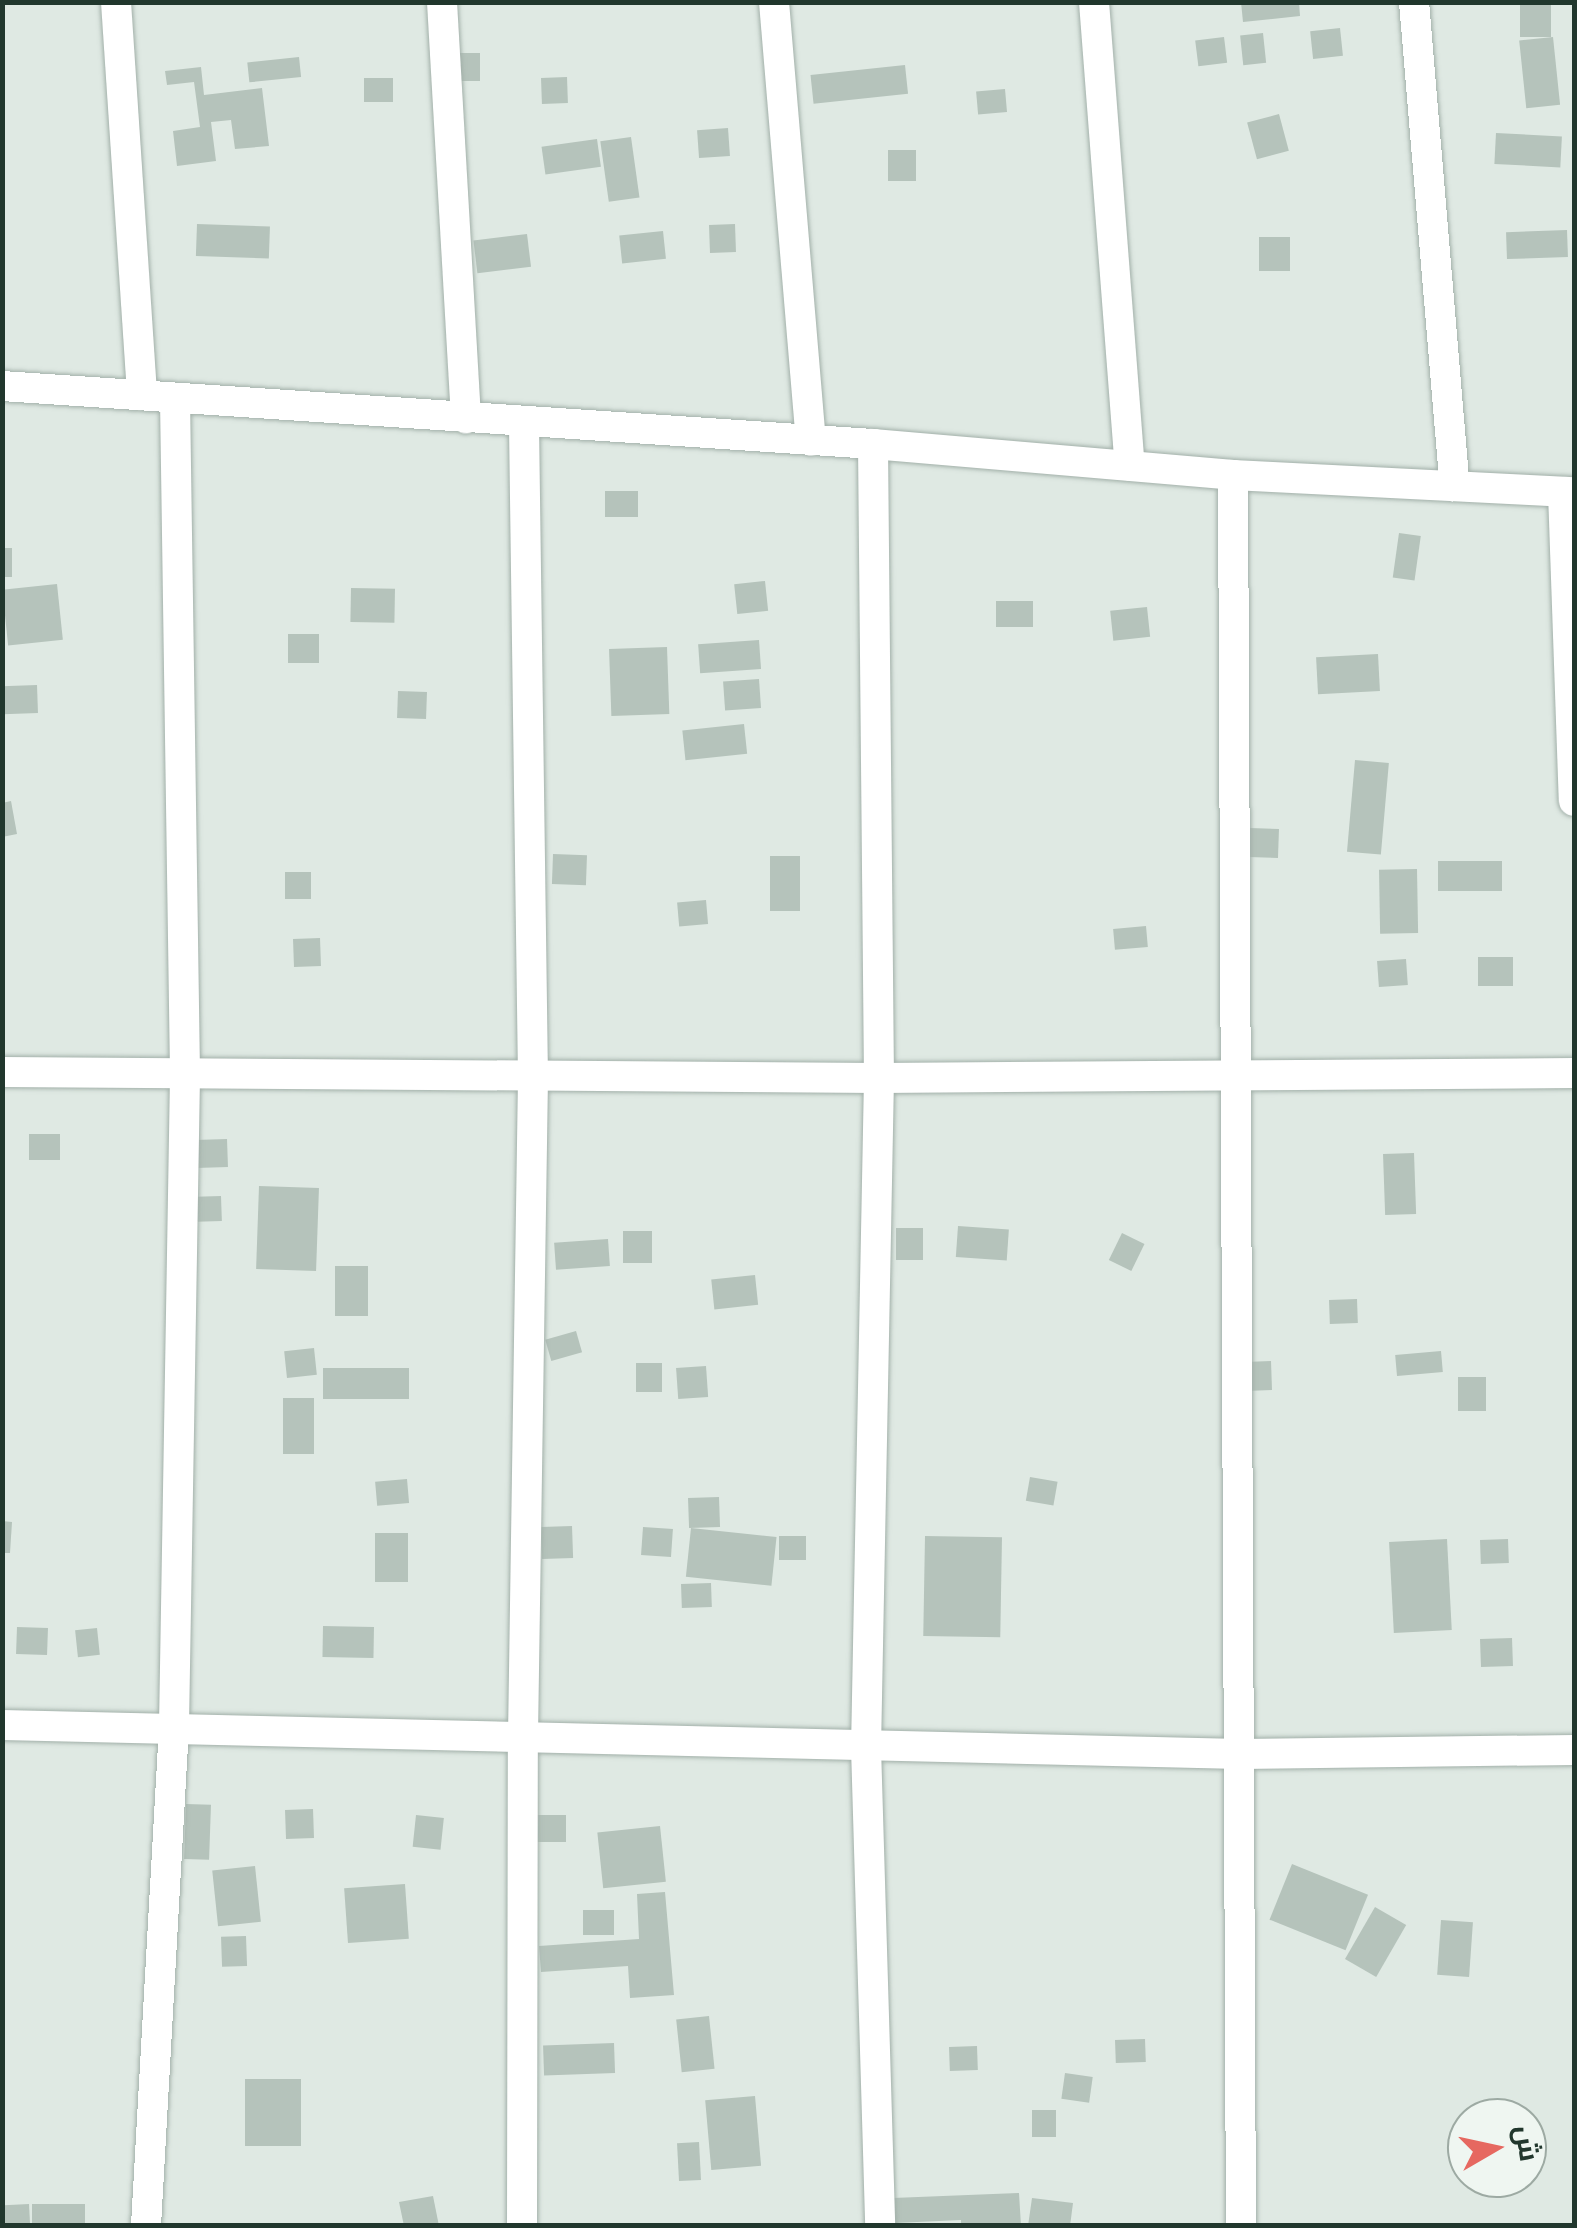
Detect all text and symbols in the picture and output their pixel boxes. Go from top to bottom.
north arrow [1447,2098,1547,2198]
text: ش [1504,2123,1545,2164]

